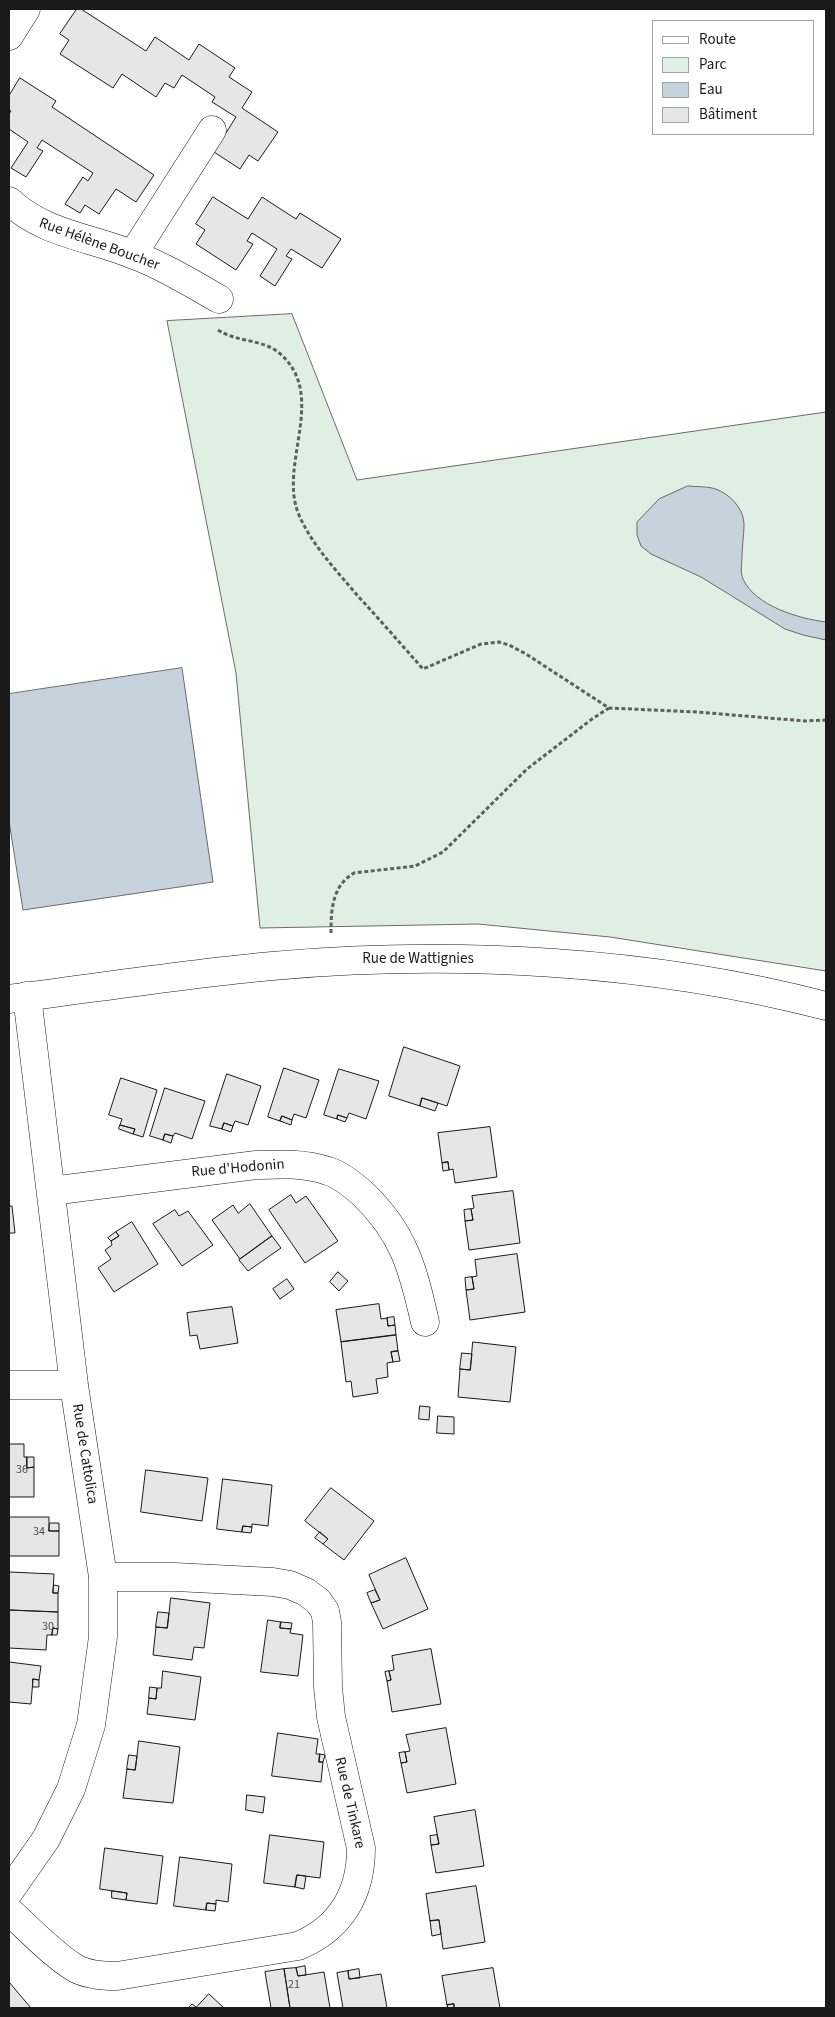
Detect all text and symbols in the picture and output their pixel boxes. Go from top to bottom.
legend [652,20,815,135]
text: Route [699,29,736,50]
text: Parc [699,54,726,75]
text: Eau [699,79,723,100]
text: Bâtiment [699,104,757,125]
street label: Rue Hélène Boucher [36,215,162,275]
street label: Rue de Wattignies [362,951,474,969]
street label: Rue d'Hodonin [191,1156,285,1182]
street label: Rue de Cattolica [67,1403,101,1505]
house number: 36 [16,1463,28,1477]
house number: 34 [33,1525,45,1539]
house number: 30 [42,1620,54,1634]
street label: Rue de Tinkare [330,1756,368,1850]
house number: 21 [288,1978,300,1992]

